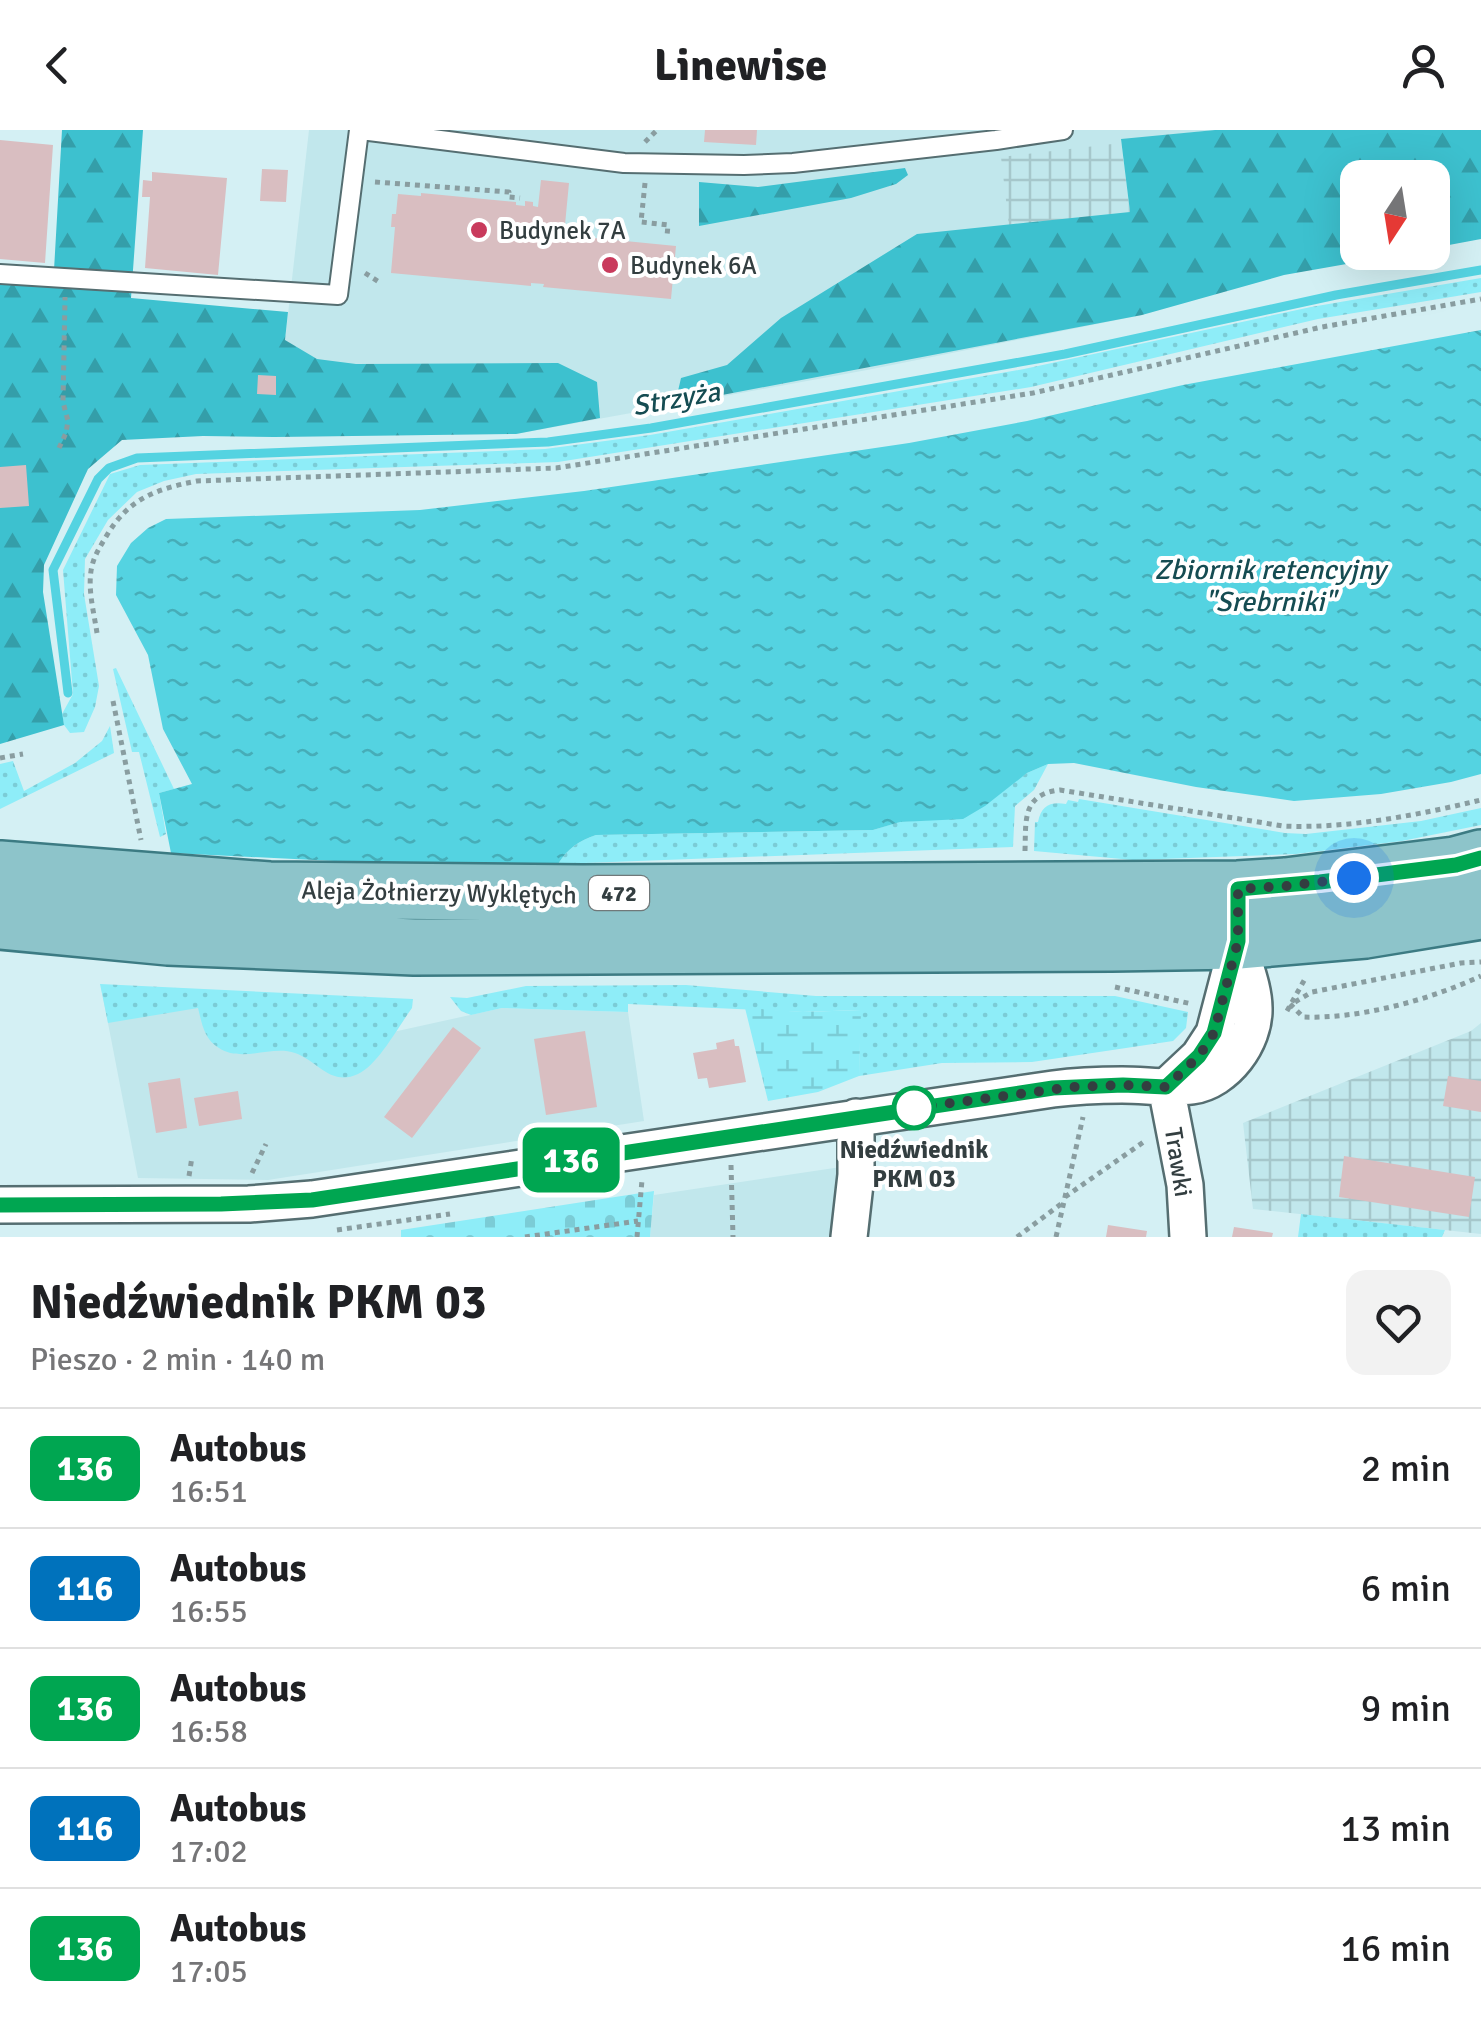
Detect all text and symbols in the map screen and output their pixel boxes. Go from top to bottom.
icon: back [30,38,85,93]
text: Linewise [654,38,827,93]
icon: person [1396,38,1451,93]
north arrow [1340,160,1450,270]
map controls [1340,160,1450,270]
place label: Budynek 7A [499,215,626,246]
marker: Budynek 7A [468,219,490,241]
place label: Budynek 6A [630,250,757,281]
marker: Budynek 6A [599,254,621,276]
water label: Strzyża [630,374,723,423]
water label: Zbiornik retencyjny "Srebrniki" [1155,553,1389,619]
your location [1329,853,1379,903]
street label: Aleja Żołnierzy Wyklętych [301,875,577,910]
road number: 472 [589,876,649,910]
marker: Niedźwiednik PKM 03 [893,1087,935,1129]
street label: Trawki [1158,1125,1199,1199]
line badge: 136 [514,1128,628,1192]
place label: Niedźwiednik PKM 03 [840,1134,988,1194]
text: 136 [543,1139,599,1182]
button: heart [1346,1270,1451,1375]
text: Niedźwiednik PKM 03 [30,1273,487,1332]
text: Pieszo · 2 min · 140 m [30,1340,325,1379]
text: Autobus [170,1425,306,1472]
text: 2 min [1361,1445,1451,1492]
text: 136 [57,1447,113,1490]
text: 16:51 [170,1472,248,1511]
text: Autobus [170,1545,306,1592]
text: 6 min [1361,1565,1451,1612]
text: 116 [57,1567,113,1610]
text: 16:55 [170,1592,248,1631]
text: Autobus [170,1665,306,1712]
text: 9 min [1361,1685,1451,1732]
text: 136 [57,1687,113,1730]
text: 16:58 [170,1712,248,1751]
text: Autobus [170,1785,306,1832]
text: 13 min [1340,1805,1451,1852]
text: 116 [57,1807,113,1850]
text: 17:02 [170,1832,248,1871]
text: Autobus [170,1905,306,1952]
text: 16 min [1340,1925,1451,1972]
text: 136 [57,1927,113,1970]
text: 17:05 [170,1952,248,1991]

